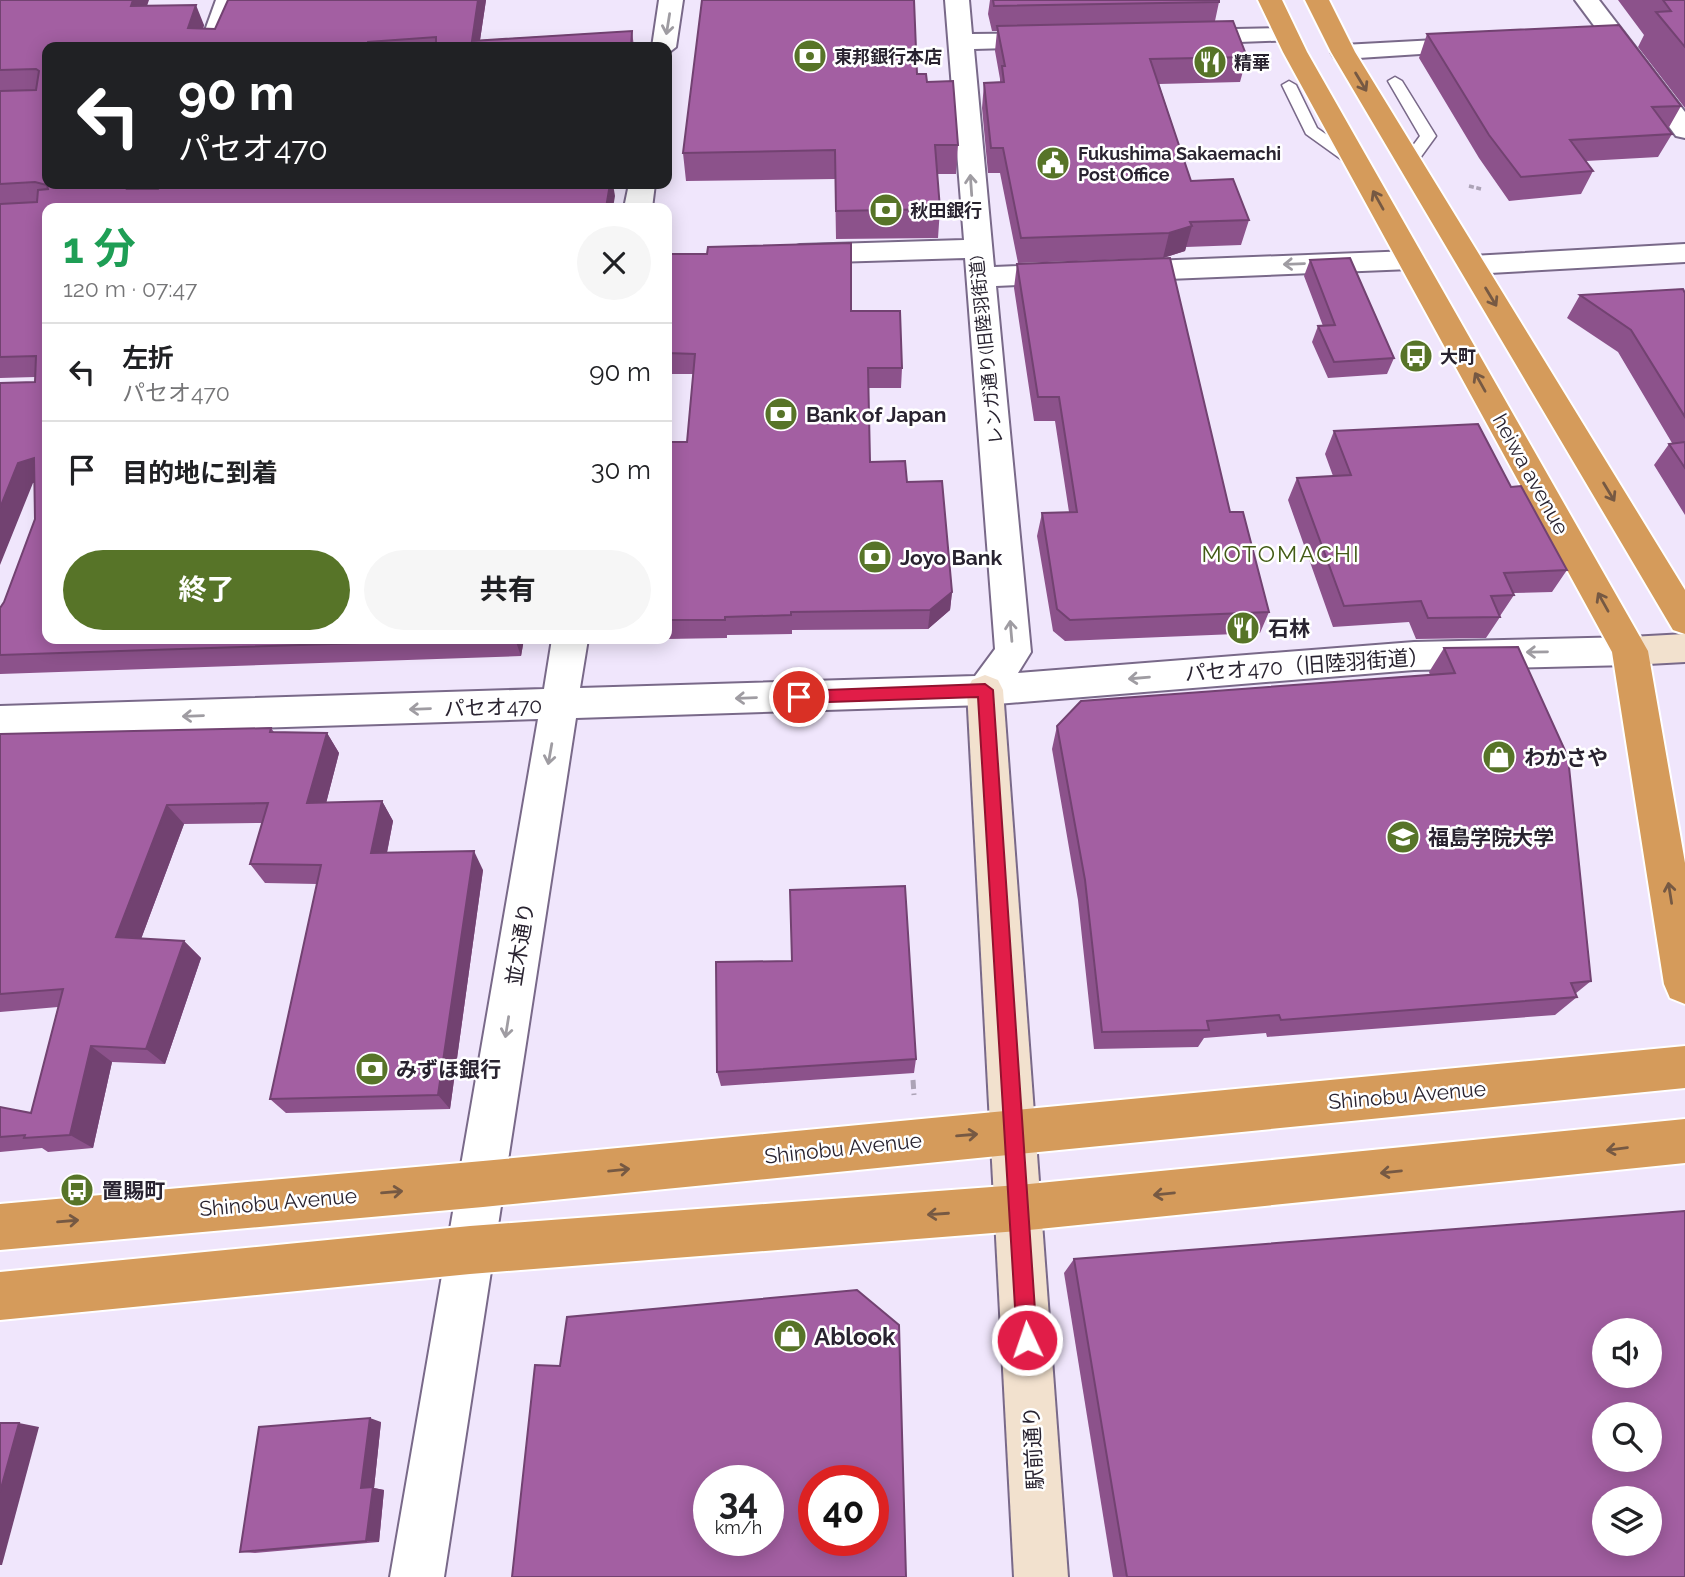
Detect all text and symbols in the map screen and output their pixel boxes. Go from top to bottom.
one-way arrow [661,12,674,35]
bank icon: 東邦銀行本店 [791,37,829,75]
restaurant icon: 精華 [1191,43,1229,81]
place label: 東邦銀行本店 [834,46,942,67]
place label: 精華 [1234,52,1270,73]
text: 90 m [178,64,294,121]
icon: left [63,70,154,161]
one-way arrow [1354,71,1368,91]
text: パセオ470 [178,130,328,167]
place label: Fukushima Sakaemachi Post Office [1078,143,1281,185]
public building icon: Fukushima Sakaemachi Post Office [1034,144,1072,182]
one-way arrow [964,174,977,197]
bank icon: 秋田銀行 [867,191,905,229]
one-way arrow [1371,191,1385,211]
place label: 秋田銀行 [910,200,982,221]
text: 1 分 [63,224,136,273]
button: close [577,226,651,300]
street label: レンガ通り(旧陸羽街道) [966,254,1006,445]
one-way arrow [1283,258,1306,271]
text: 120 m · 07:47 [63,275,197,302]
one-way arrow [1485,287,1499,307]
bus stop icon: 大町 [1397,337,1435,375]
text: 左折 [122,343,174,373]
place label: 大町 [1440,346,1476,367]
icon: left [63,353,101,391]
text: 90 m [589,357,651,387]
one-way arrow [1473,372,1486,393]
text: パセオ470 [122,379,230,406]
bank icon: Bank of Japan [762,395,800,433]
place label: Bank of Japan [806,402,946,427]
street label: heiwa avenue [1488,409,1574,539]
icon: arrive [63,451,101,489]
text: 30 m [591,455,651,485]
text: 目的地に到着 [122,458,278,488]
one-way arrow [1602,482,1616,502]
bank icon: Joyo Bank [856,538,894,576]
district label: MOTOMACHI [1201,540,1361,567]
place label: Joyo Bank [900,545,1002,570]
button: 終了 [63,550,350,630]
button: 共有 [364,550,651,630]
one-way arrow [1596,592,1609,613]
restaurant icon: 石林 [1224,609,1262,647]
place label: 石林 [1268,616,1310,641]
one-way arrow [1004,620,1017,643]
street label: パセオ470（旧陸羽街道） [1184,644,1430,686]
one-way arrow [1526,645,1549,658]
pin [769,667,829,727]
one-way arrow [1128,672,1151,685]
icon: arrive [780,678,818,716]
one-way arrow [734,692,757,705]
street label: パセオ470 [443,693,543,721]
one-way arrow [409,702,432,716]
one-way arrow [182,709,205,722]
shop icon: わかさや [1480,738,1518,776]
one-way arrow [543,742,556,765]
place label: わかさや [1524,745,1608,770]
school or university icon: 福島学院大学 [1384,818,1422,856]
place label: 福島学院大学 [1428,825,1554,850]
one-way arrow [1663,882,1676,905]
street label: 並木通り [501,901,539,987]
one-way arrow [500,1016,513,1038]
bank icon: みずほ銀行 [353,1050,391,1088]
place label: みずほ銀行 [396,1057,501,1082]
street label: Shinobu Avenue [1327,1076,1487,1114]
street label: Shinobu Avenue [763,1127,923,1169]
one-way arrow [955,1128,978,1141]
one-way arrow [1606,1143,1629,1156]
one-way arrow [607,1163,629,1176]
one-way arrow [1380,1165,1403,1178]
bus stop icon: 置賜町 [58,1171,96,1209]
place label: 置賜町 [102,1178,165,1203]
street label: Shinobu Avenue [198,1183,358,1221]
one-way arrow [380,1185,403,1198]
one-way arrow [1154,1188,1176,1201]
one-way arrow [927,1208,950,1221]
one-way arrow [56,1214,79,1227]
position arrow [990,1303,1064,1377]
shop icon: Ablook [771,1317,809,1355]
map controls [1592,1318,1662,1556]
button: sound [1592,1318,1662,1388]
place label: Ablook [814,1322,896,1351]
button: search [1592,1402,1662,1472]
street label: 駅前通り [1018,1405,1048,1491]
speed limit sign: 40 [798,1465,889,1556]
text: 34 [719,1481,758,1522]
button: layers [1592,1486,1662,1556]
text: km/h [715,1517,762,1538]

